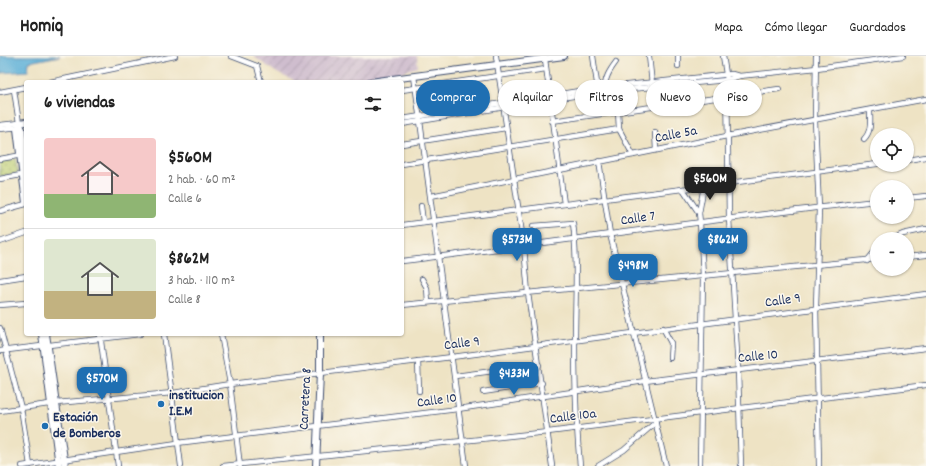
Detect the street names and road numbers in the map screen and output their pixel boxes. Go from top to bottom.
street label: Calle 5a [653,121,699,149]
street label: Calle 7 [619,207,657,231]
street label: Calle 9 [764,289,802,313]
street label: Calle 9 [443,332,481,356]
street label: Calle 10 [737,345,779,369]
street label: Carretera 8 [294,367,318,430]
street label: Calle 10 [416,388,458,414]
street label: Calle 10a [549,404,598,430]

